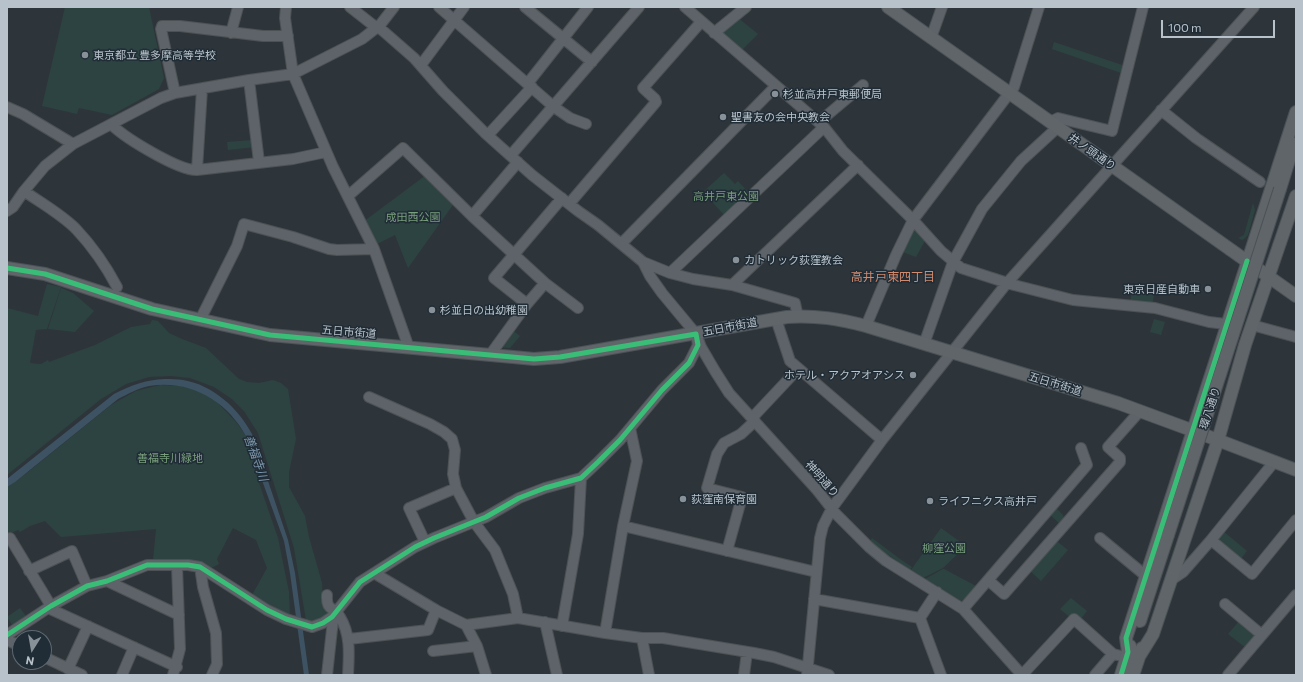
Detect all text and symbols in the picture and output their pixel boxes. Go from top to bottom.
scale bar [1163,12,1277,38]
text: 100 m [1168,20,1202,34]
place label: 東京都立 豊多摩高等学校 [93,48,216,62]
marker: 東京都立 豊多摩高等学校 [80,50,90,60]
place label: 杉並高井戸東郵便局 [783,87,882,101]
marker: 杉並高井戸東郵便局 [770,89,780,99]
place label: 聖書友の会中央教会 [731,110,830,124]
marker: 聖書友の会中央教会 [718,112,728,122]
street label: 井ノ頭通り [1066,131,1118,173]
park label: 高井戸東公園 [693,189,759,203]
park label: 成田西公園 [386,210,440,224]
place label: カトリック荻窪教会 [744,253,843,267]
marker: カトリック荻窪教会 [731,255,741,265]
district label: 高井戸東四丁目 [851,270,935,284]
place label: 東京日産自動車 [1123,282,1200,296]
marker: 東京日産自動車 [1203,284,1213,294]
place label: 杉並日の出幼稚園 [440,303,528,317]
marker: 杉並日の出幼稚園 [427,305,437,315]
street label: 五日市街道 [702,315,758,339]
street label: 五日市街道 [321,323,377,341]
place label: ホテル・アクアオアシス [784,368,905,382]
marker: ホテル・アクアオアシス [908,370,918,380]
street label: 五日市街道 [1027,370,1083,398]
street label: 環八通り [1197,385,1223,431]
water label: 善福寺川 [241,433,271,483]
park label: 善福寺川緑地 [137,451,203,465]
street label: 神明通り [803,458,841,500]
place label: 荻窪南保育園 [691,492,757,506]
marker: 荻窪南保育園 [678,494,688,504]
place label: ライフニクス高井戸 [938,494,1037,508]
marker: ライフニクス高井戸 [925,496,935,506]
park label: 柳窪公園 [922,541,966,555]
north arrow [12,630,52,670]
text: N [25,654,35,668]

